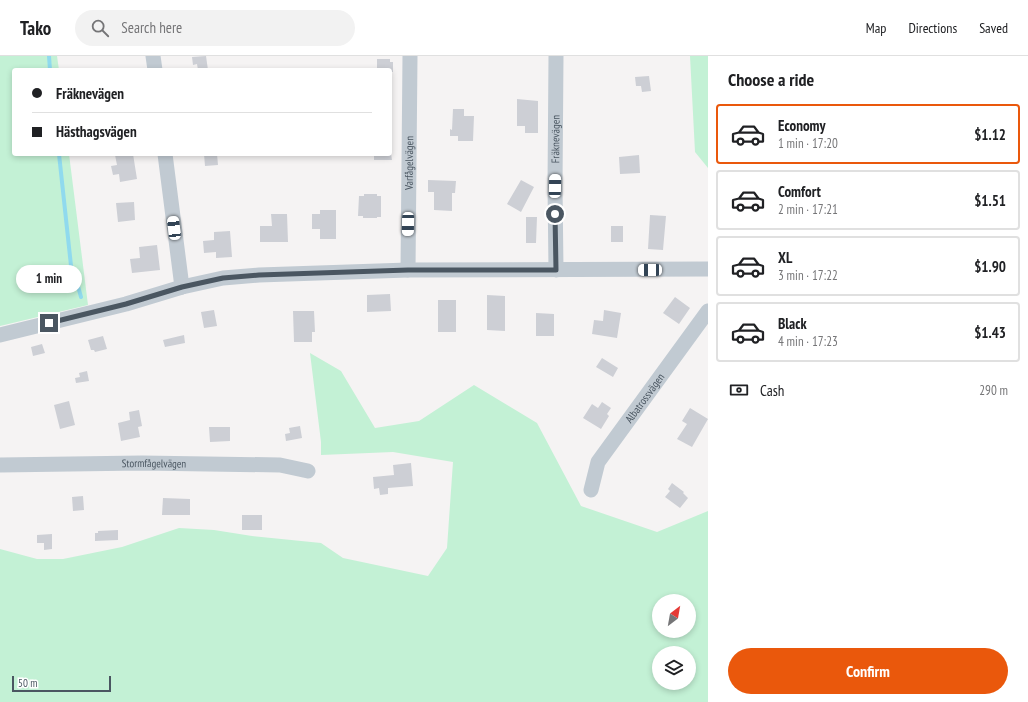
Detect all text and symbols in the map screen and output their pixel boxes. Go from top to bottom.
search box [75,10,355,46]
text: Tako [20,16,51,40]
icon: search [89,17,111,39]
text: Search here [121,18,182,37]
text: Map [866,19,886,37]
text: Directions [908,19,957,37]
text: Saved [979,19,1008,37]
text: Choose a ride [728,68,814,91]
text: Fräknevägen [56,84,124,103]
street label: Fräknevägen [548,115,563,163]
icon: car [730,116,766,152]
text: Economy [778,116,826,135]
text: Hästhagsvägen [56,122,137,141]
text: $1.12 [974,125,1006,144]
text: 1 min · 17:20 [778,135,838,152]
street label: Varfågelvägen [402,136,416,191]
car [549,174,561,198]
icon: car [730,182,766,218]
text: Comfort [778,182,821,201]
text: $1.51 [974,191,1006,210]
text: 2 min · 17:21 [778,201,838,218]
route start [546,205,564,223]
car [402,212,414,236]
car [167,215,181,241]
icon: car [730,248,766,284]
text: XL [778,248,792,267]
text: $1.90 [974,257,1006,276]
car [638,264,662,276]
callout: 1 min [16,265,82,293]
text: 3 min · 17:22 [778,267,838,284]
text: 1 min [36,270,62,287]
route end [40,314,58,332]
icon: car [730,314,766,350]
text: Black [778,314,807,333]
text: $1.43 [974,323,1006,342]
text: 4 min · 17:23 [778,333,838,350]
street label: Albatrossvägen [622,370,667,426]
icon: cash [728,379,750,401]
text: Cash [760,381,784,400]
text: 290 m [979,382,1008,399]
street label: Stormfågelvägen [122,456,187,471]
north arrow [652,594,696,638]
map controls [652,594,696,690]
button: layers [652,646,696,690]
button: Confirm [728,648,1008,694]
scale bar [12,674,111,693]
text: 50 m [18,676,37,690]

